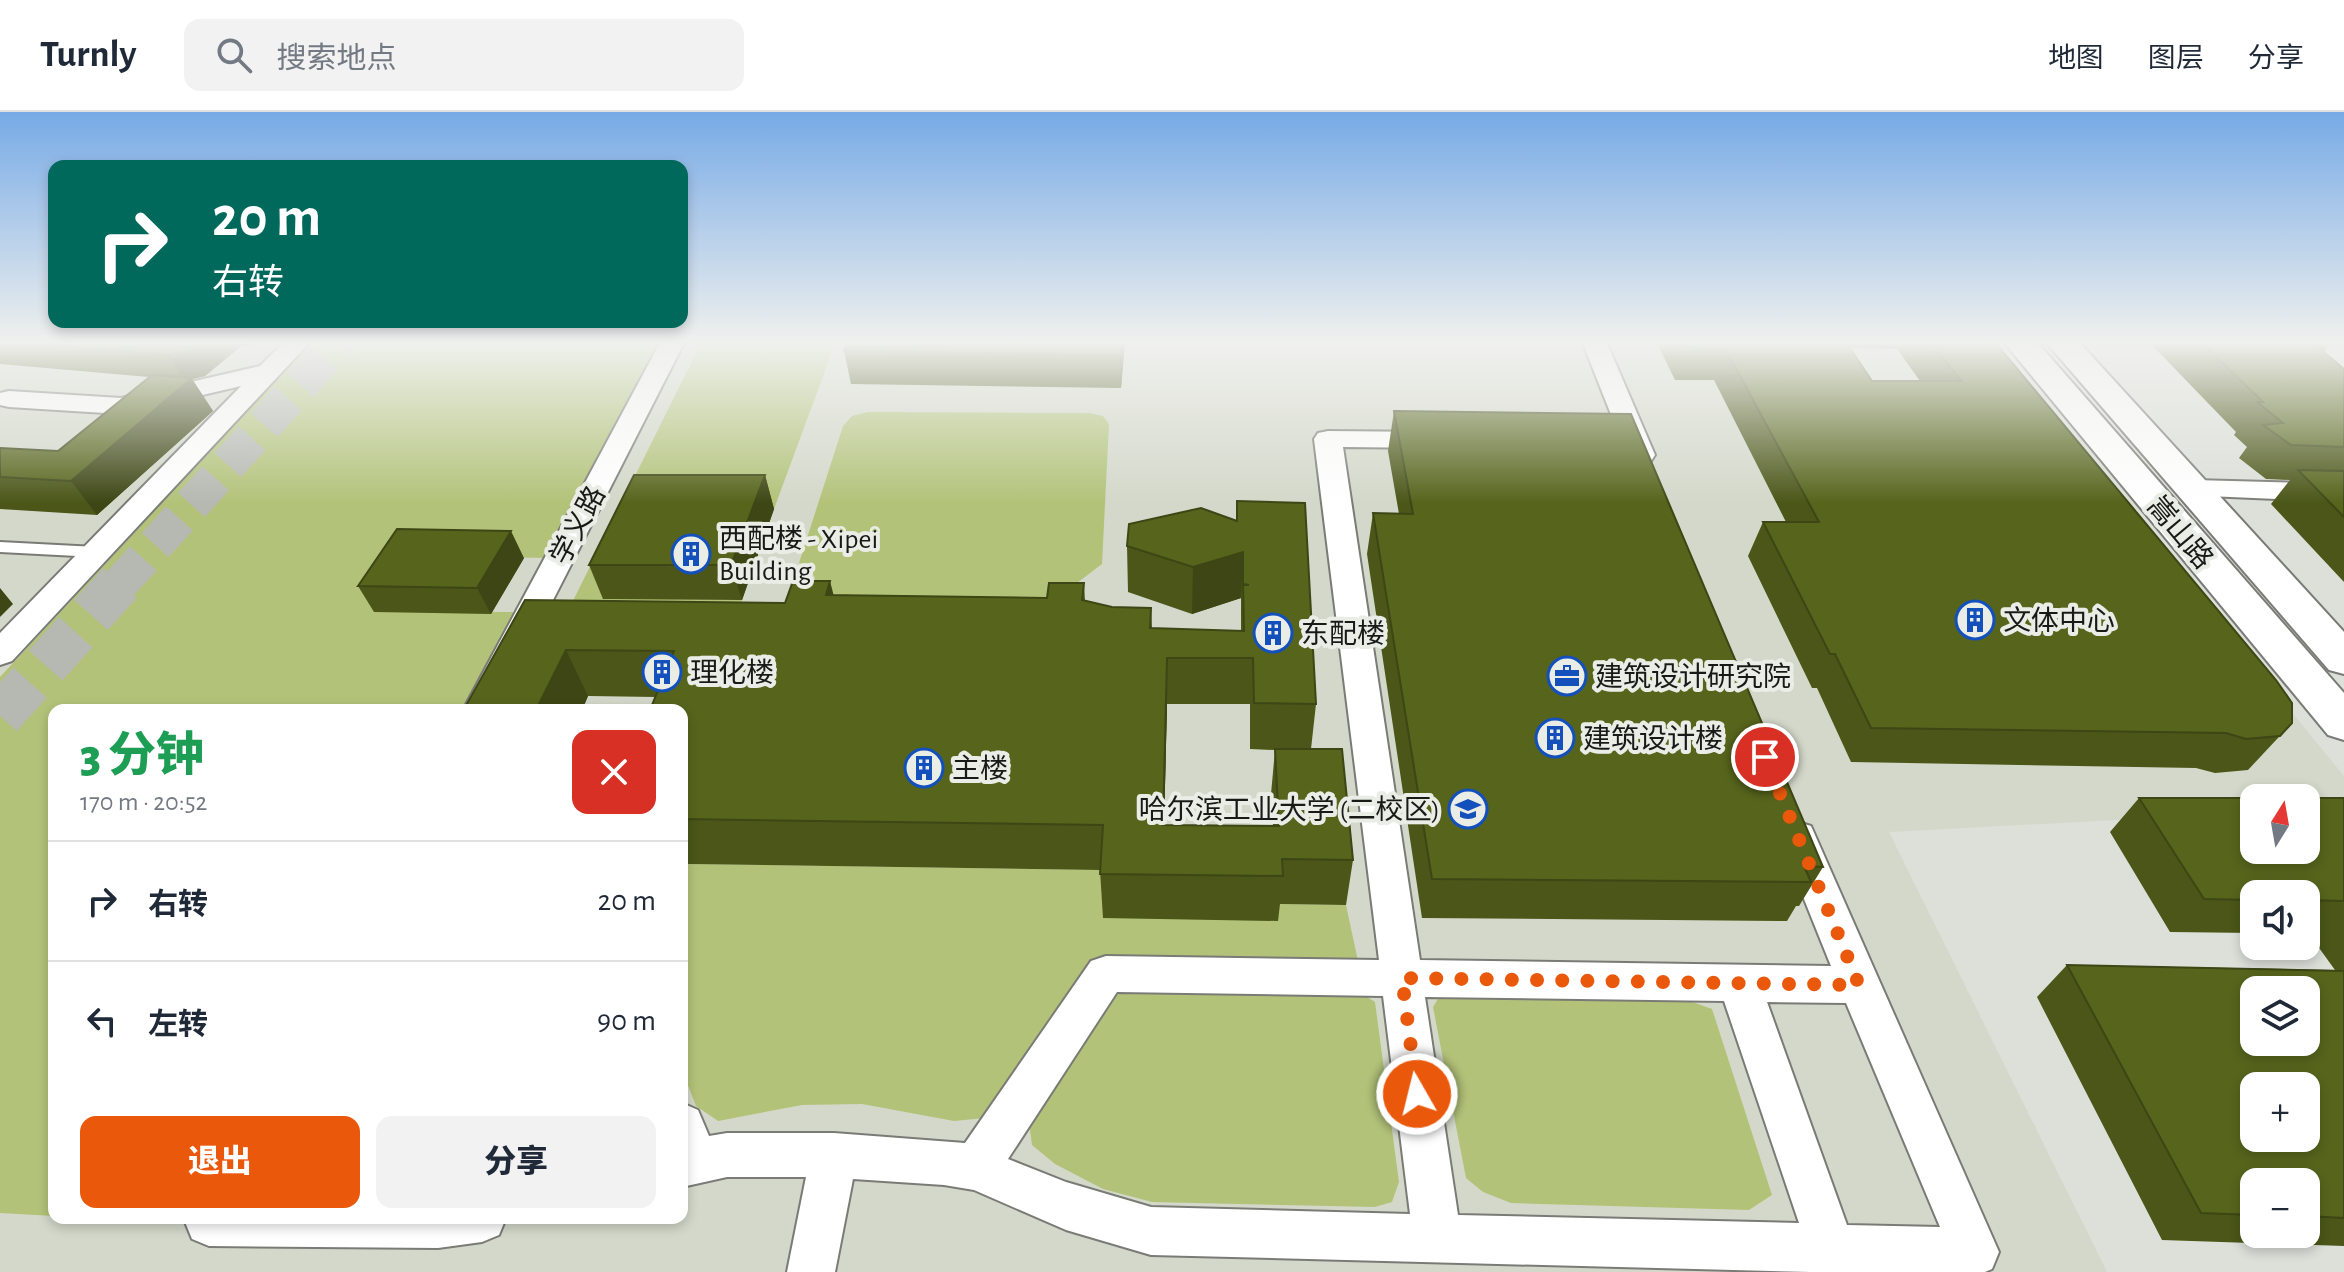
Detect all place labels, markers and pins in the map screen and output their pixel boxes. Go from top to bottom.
place label: 西配楼 - Xipei Building [719,524,878,586]
building icon: 西配楼 - Xipei Building [670,533,712,575]
building icon: 文体中心 [1954,599,1996,641]
place label: 文体中心 [2003,606,2115,636]
building icon: 东配楼 [1252,612,1294,654]
place label: 东配楼 [1301,619,1385,649]
building icon: 理化楼 [641,651,683,693]
office icon: 建筑设计研究院 [1546,655,1588,697]
place label: 理化楼 [690,658,774,688]
place label: 建筑设计研究院 [1595,662,1791,692]
building icon: 建筑设计楼 [1534,717,1576,759]
pin [1731,723,1799,791]
place label: 建筑设计楼 [1583,724,1723,754]
building icon: 主楼 [903,747,945,789]
place label: 主楼 [952,754,1008,784]
school or university icon: 哈尔滨工业大学 (二校区) [1447,788,1489,830]
place label: 哈尔滨工业大学 (二校区) [1139,795,1440,825]

